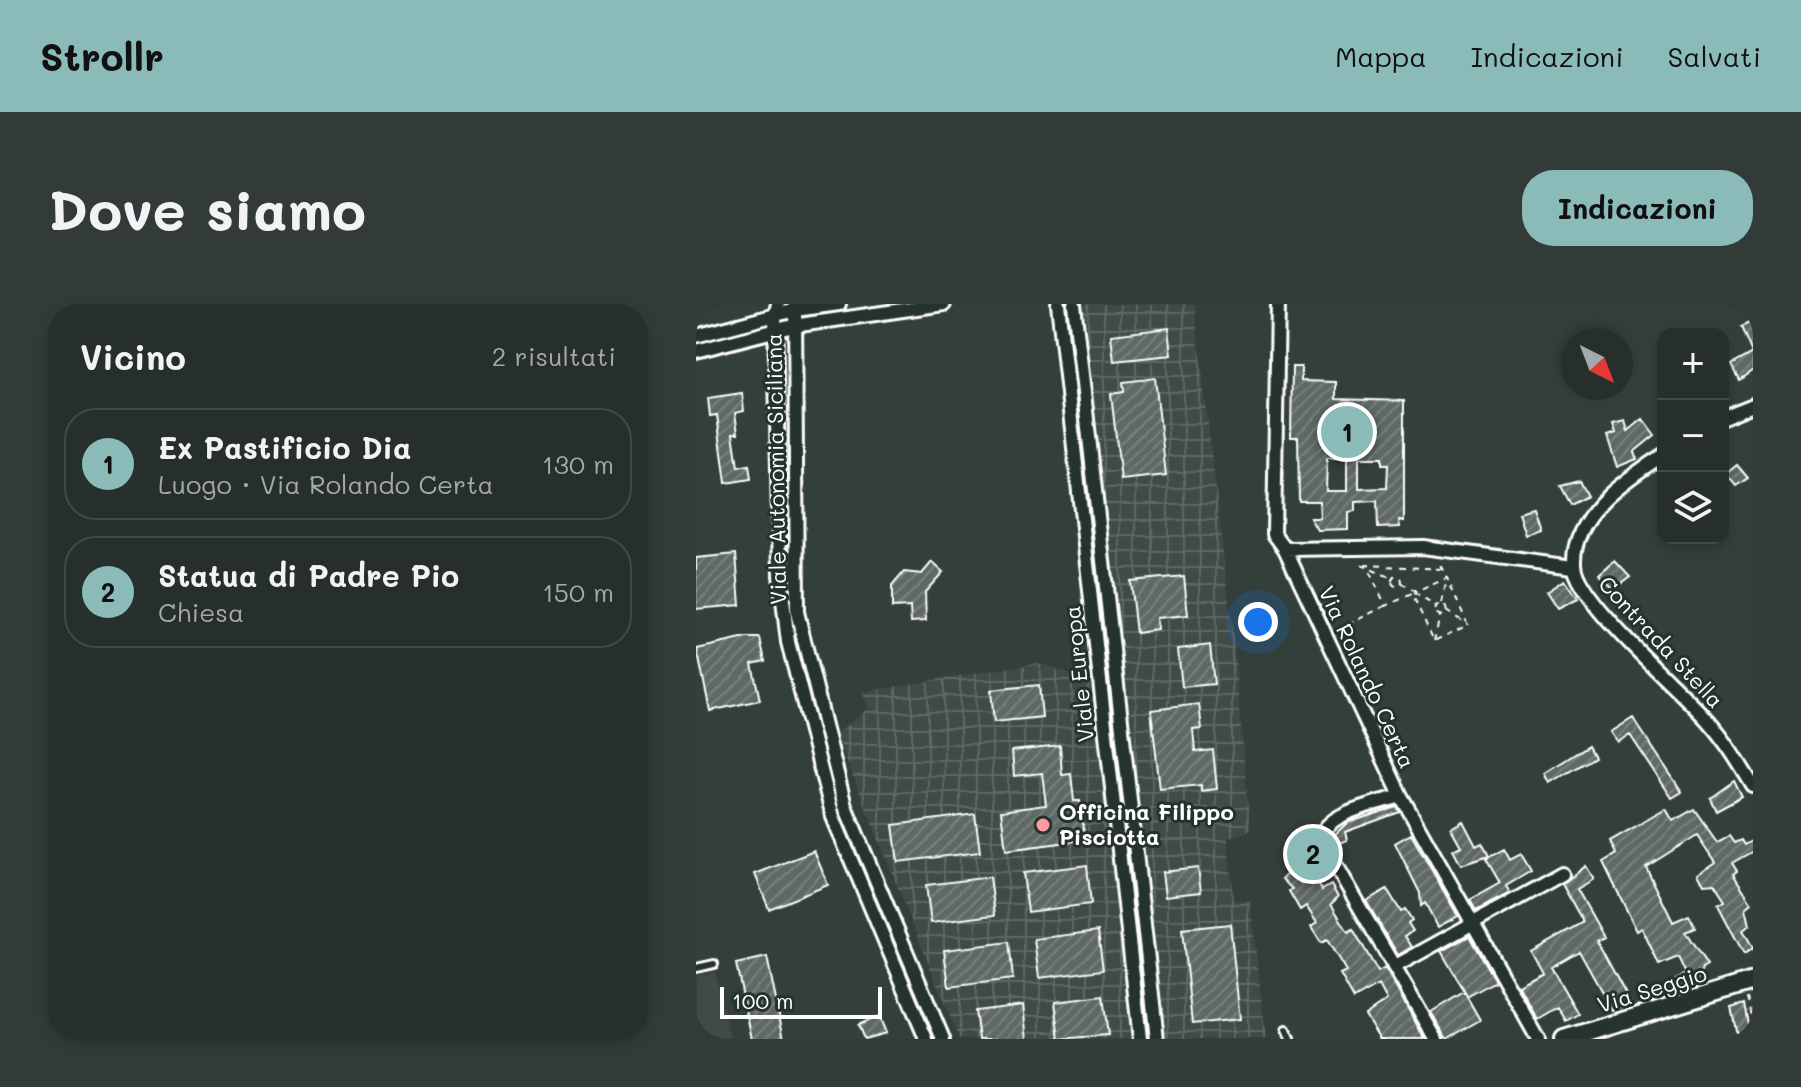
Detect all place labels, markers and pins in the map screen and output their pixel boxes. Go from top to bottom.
pin: 1 [1321,402,1373,462]
place label: Officina Filippo Pisciotta [1059,797,1234,851]
marker: Officina Filippo Pisciotta [1034,816,1052,834]
pin: 2 [1287,824,1339,884]

